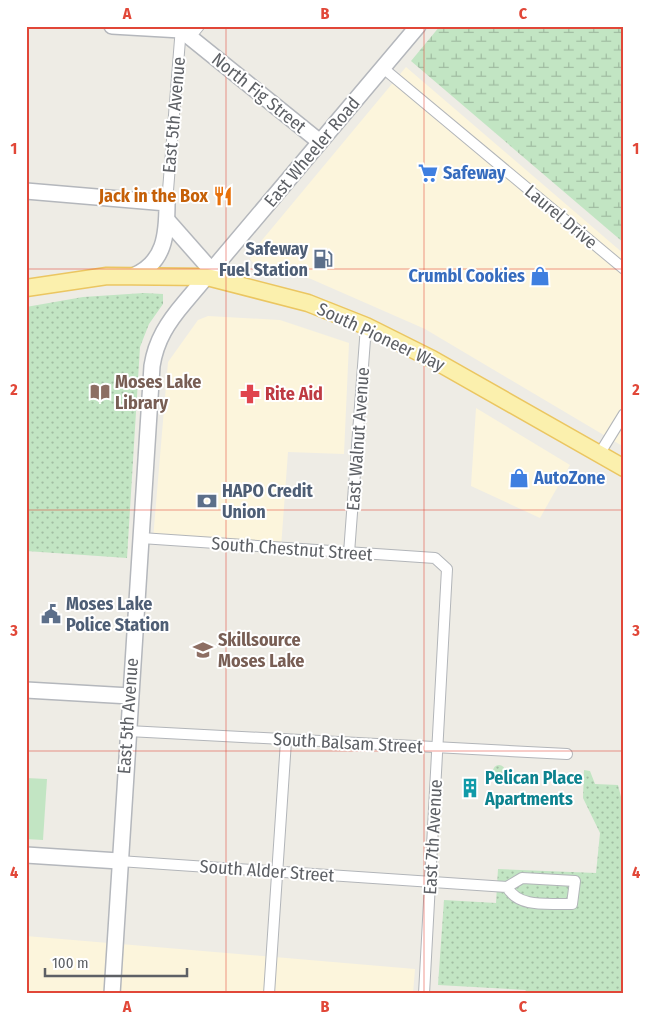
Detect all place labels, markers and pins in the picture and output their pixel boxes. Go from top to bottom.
supermarket icon: Safeway [417,162,439,184]
place label: Safeway [443,162,506,184]
place label: Jack in the Box [98,185,209,207]
restaurant icon: Jack in the Box [212,185,234,207]
place label: Safeway Fuel Station [219,238,308,281]
fuel station icon: Safeway Fuel Station [312,248,334,270]
place label: Crumbl Cookies [409,265,525,287]
shop icon: Crumbl Cookies [529,265,551,287]
place label: Moses Lake Library [115,371,202,414]
library icon: Moses Lake Library [89,381,111,403]
pharmacy icon: Rite Aid [239,383,261,405]
place label: Rite Aid [265,383,323,405]
shop icon: AutoZone [508,467,530,489]
place label: AutoZone [533,467,605,489]
place label: HAPO Credit Union [222,480,313,523]
bank icon: HAPO Credit Union [196,490,218,512]
place label: Moses Lake Police Station [66,593,169,636]
public building icon: Moses Lake Police Station [40,603,62,625]
place label: Skillsource Moses Lake [218,629,305,672]
school or university icon: Skillsource Moses Lake [192,639,214,661]
place label: Pelican Place Apartments [484,767,583,810]
building icon: Pelican Place Apartments [459,777,481,799]

